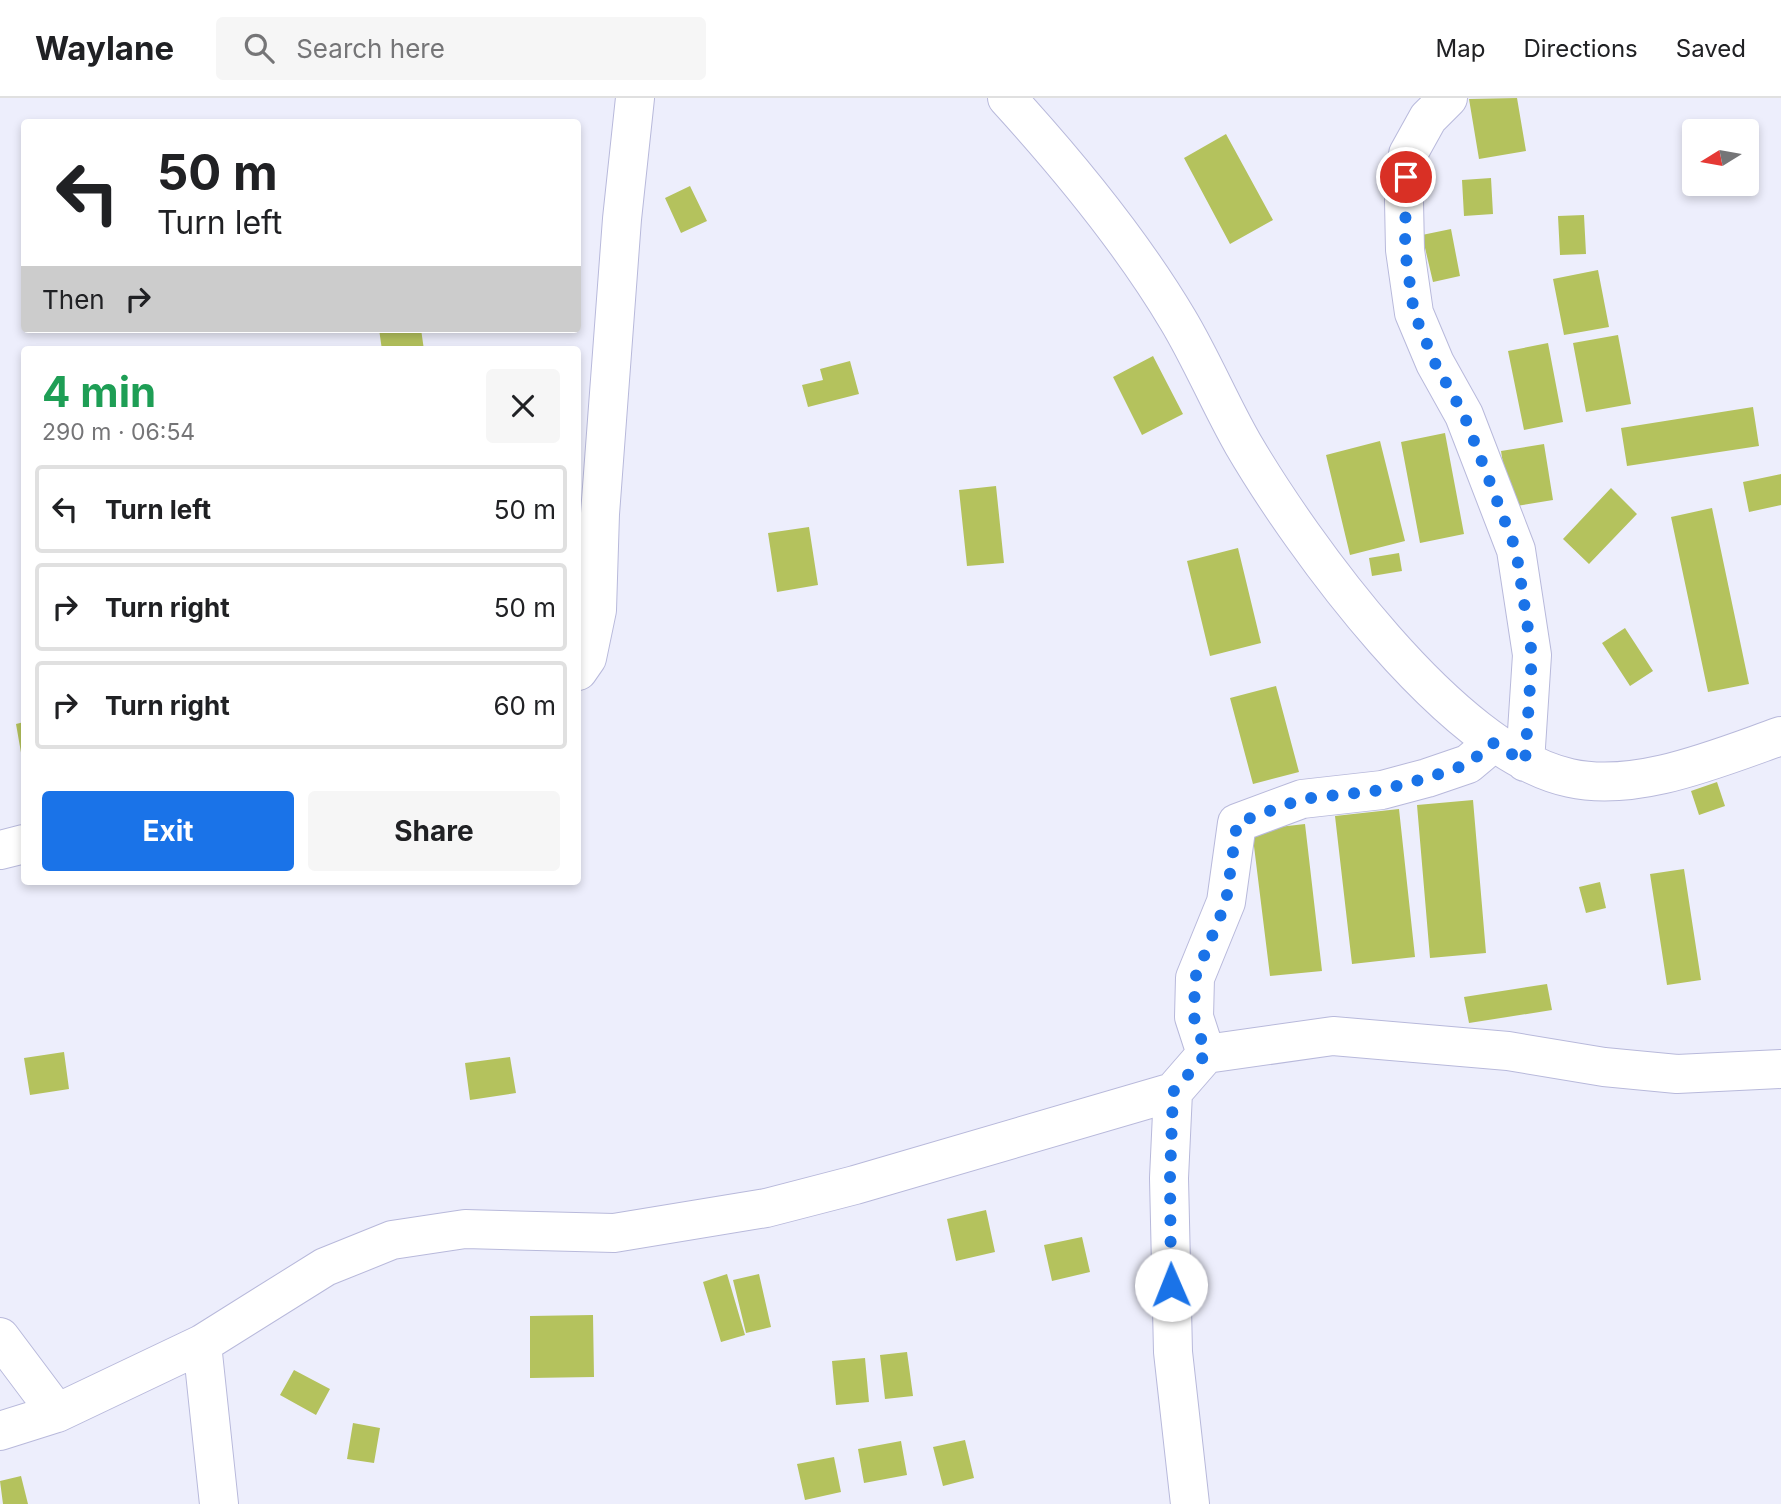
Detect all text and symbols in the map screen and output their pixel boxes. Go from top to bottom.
search box [216,17,706,80]
text: Waylane [35,28,174,68]
icon: search [240,29,278,67]
text: Search here [296,33,445,64]
text: Map [1436,34,1485,63]
text: Directions [1523,34,1638,63]
text: Saved [1676,34,1746,63]
north arrow [1682,119,1759,196]
map controls [1682,119,1759,196]
text: 50 m [157,143,278,202]
icon: left [42,147,133,238]
pin [1376,147,1436,207]
icon: arrive [1387,158,1425,196]
text: Turn left [157,203,282,242]
icon: right [119,280,157,318]
text: Then [42,284,105,315]
text: 4 min [42,366,156,417]
button: close [486,369,560,443]
text: 290 m · 06:54 [42,418,195,446]
icon: left [46,490,84,528]
text: Turn left [105,494,211,525]
text: 50 m [494,494,556,525]
icon: right [46,588,84,626]
text: Turn right [105,592,230,623]
text: 50 m [494,592,556,623]
icon: right [46,686,84,724]
text: Turn right [105,690,230,721]
text: 60 m [493,690,556,721]
button: Exit [42,791,294,871]
button: Share [308,791,560,871]
position arrow [1134,1248,1208,1322]

